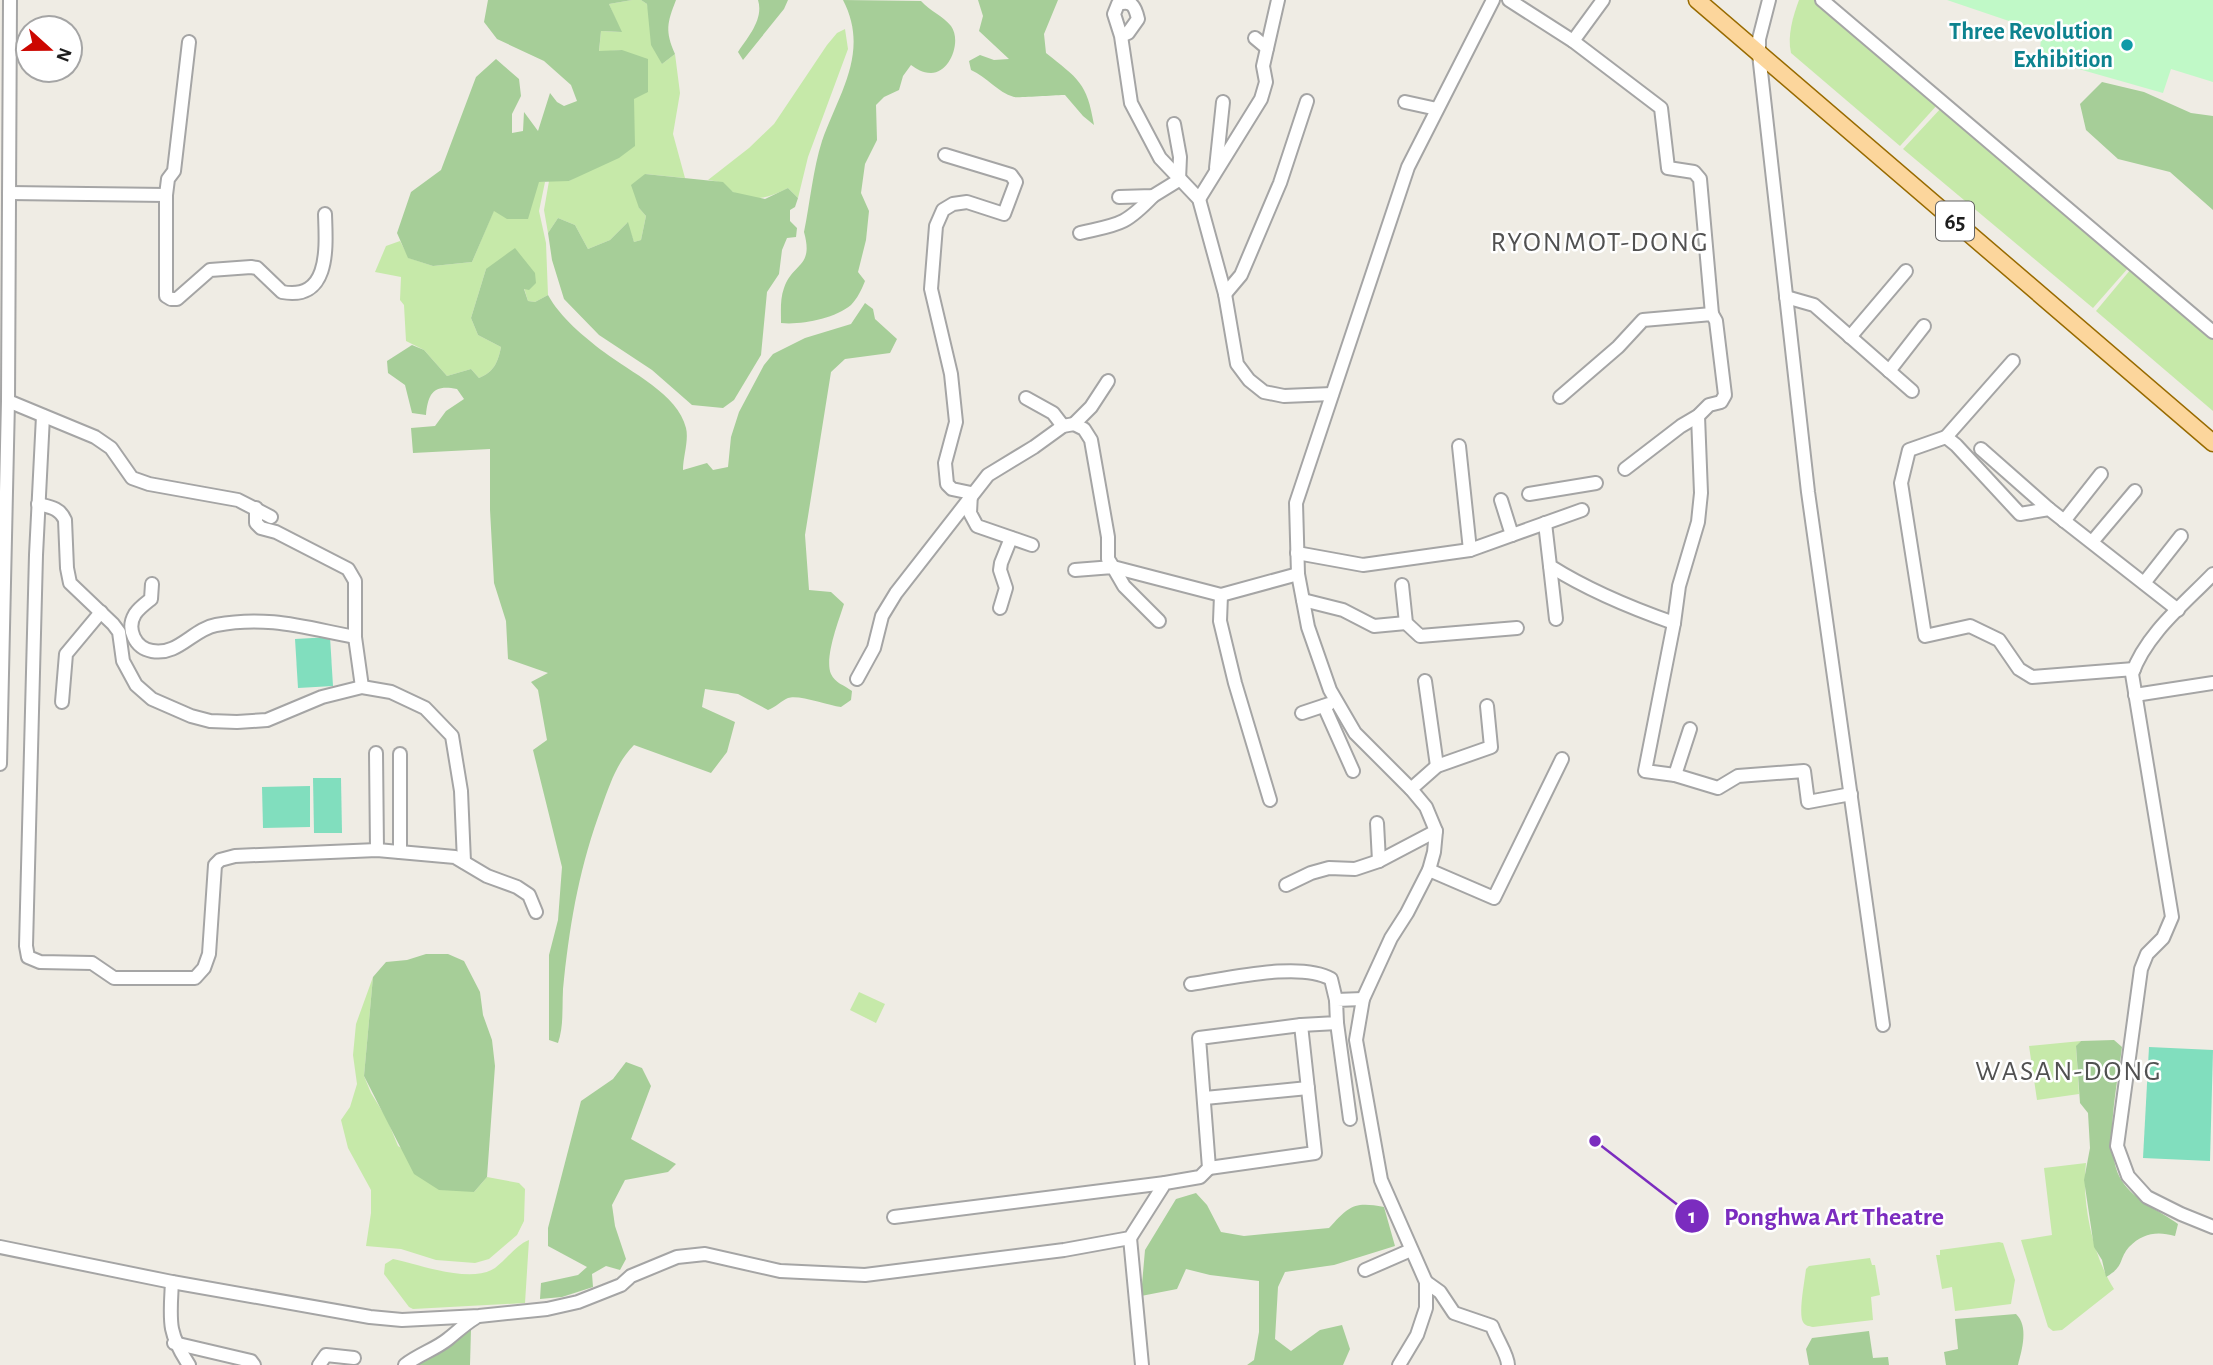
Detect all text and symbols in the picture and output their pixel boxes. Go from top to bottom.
north arrow [14,14,84,84]
place label: Three Revolution Exhibition [1949,20,2113,72]
marker: Three Revolution Exhibition [2119,37,2135,53]
text: N [52,45,75,64]
road number: 65 [1936,202,1974,241]
district label: RYONMOT-DONG [1490,229,1710,257]
district label: WASAN-DONG [1975,1058,2163,1086]
callout: Ponghwa Art Theatre [1675,1192,1958,1239]
text: Ponghwa Art Theatre [1724,1204,1944,1230]
text: 1 [1688,1206,1696,1227]

